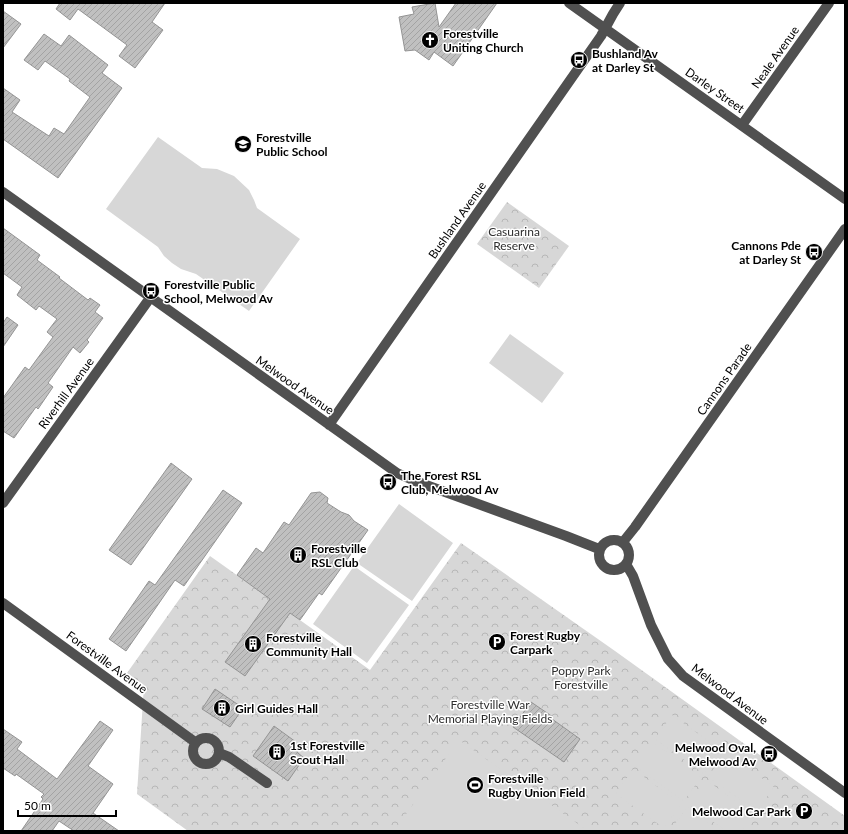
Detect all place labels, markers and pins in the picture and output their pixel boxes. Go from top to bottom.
place label: Forestville Uniting Church [443,26,524,55]
church icon: Forestville Uniting Church [420,30,440,50]
place label: Bushland Av at Darley St [592,46,659,75]
bus stop icon: Bushland Av at Darley St [569,50,589,70]
place label: Forestville Public School [256,130,328,159]
school or university icon: Forestville Public School [233,134,253,154]
place label: Cannons Pde at Darley St [731,238,802,267]
bus stop icon: Cannons Pde at Darley St [804,242,824,262]
place label: Forestville Public School, Melwood Av [164,277,274,306]
bus stop icon: Forestville Public School, Melwood Av [141,281,161,301]
place label: The Forest RSL Club, Melwood Av [401,468,499,497]
bus stop icon: The Forest RSL Club, Melwood Av [378,472,398,492]
place label: Forestville RSL Club [311,541,367,570]
building icon: Forestville RSL Club [288,545,308,565]
place label: Forest Rugby Carpark [510,628,581,657]
place label: Forestville Community Hall [266,630,352,659]
parking icon: Forest Rugby Carpark [487,632,507,652]
building icon: Forestville Community Hall [243,634,263,654]
building icon: Girl Guides Hall [212,698,232,718]
place label: Girl Guides Hall [235,701,318,716]
place label: 1st Forestville Scout Hall [290,738,366,767]
place label: Melwood Oval, Melwood Av [675,740,757,769]
building icon: 1st Forestville Scout Hall [267,742,287,762]
bus stop icon: Melwood Oval, Melwood Av [759,744,779,764]
place label: Forestville Rugby Union Field [488,771,585,800]
sports icon: Forestville Rugby Union Field [465,775,485,795]
parking icon: Melwood Car Park [794,801,814,821]
place label: Melwood Car Park [692,804,792,819]

